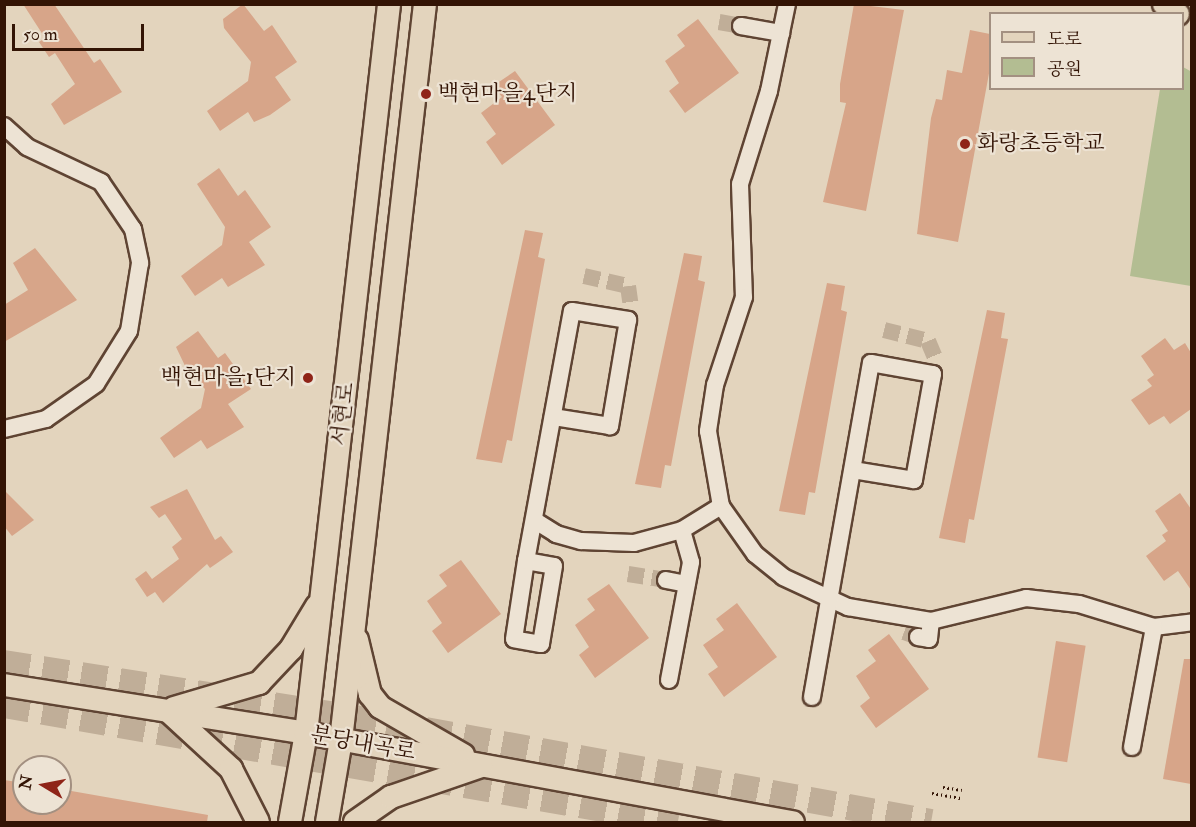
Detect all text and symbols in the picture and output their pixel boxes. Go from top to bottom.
scale bar [15,12,147,50]
legend [989,12,1184,90]
text: 50 m [23,23,58,46]
text: 도로 [1047,28,1082,51]
text: 공원 [1047,58,1082,81]
place label: 백현마을4단지 [438,81,577,107]
marker: 백현마을4단지 [419,87,433,101]
place label: 화랑초등학교 [977,131,1105,157]
marker: 화랑초등학교 [958,137,972,151]
place label: 백현마을1단지 [161,365,296,391]
marker: 백현마을1단지 [301,371,315,385]
street label: 서현로 [326,381,360,447]
street label: 분당내곡로 [308,722,418,766]
north arrow [12,755,72,815]
text: N [15,773,37,791]

